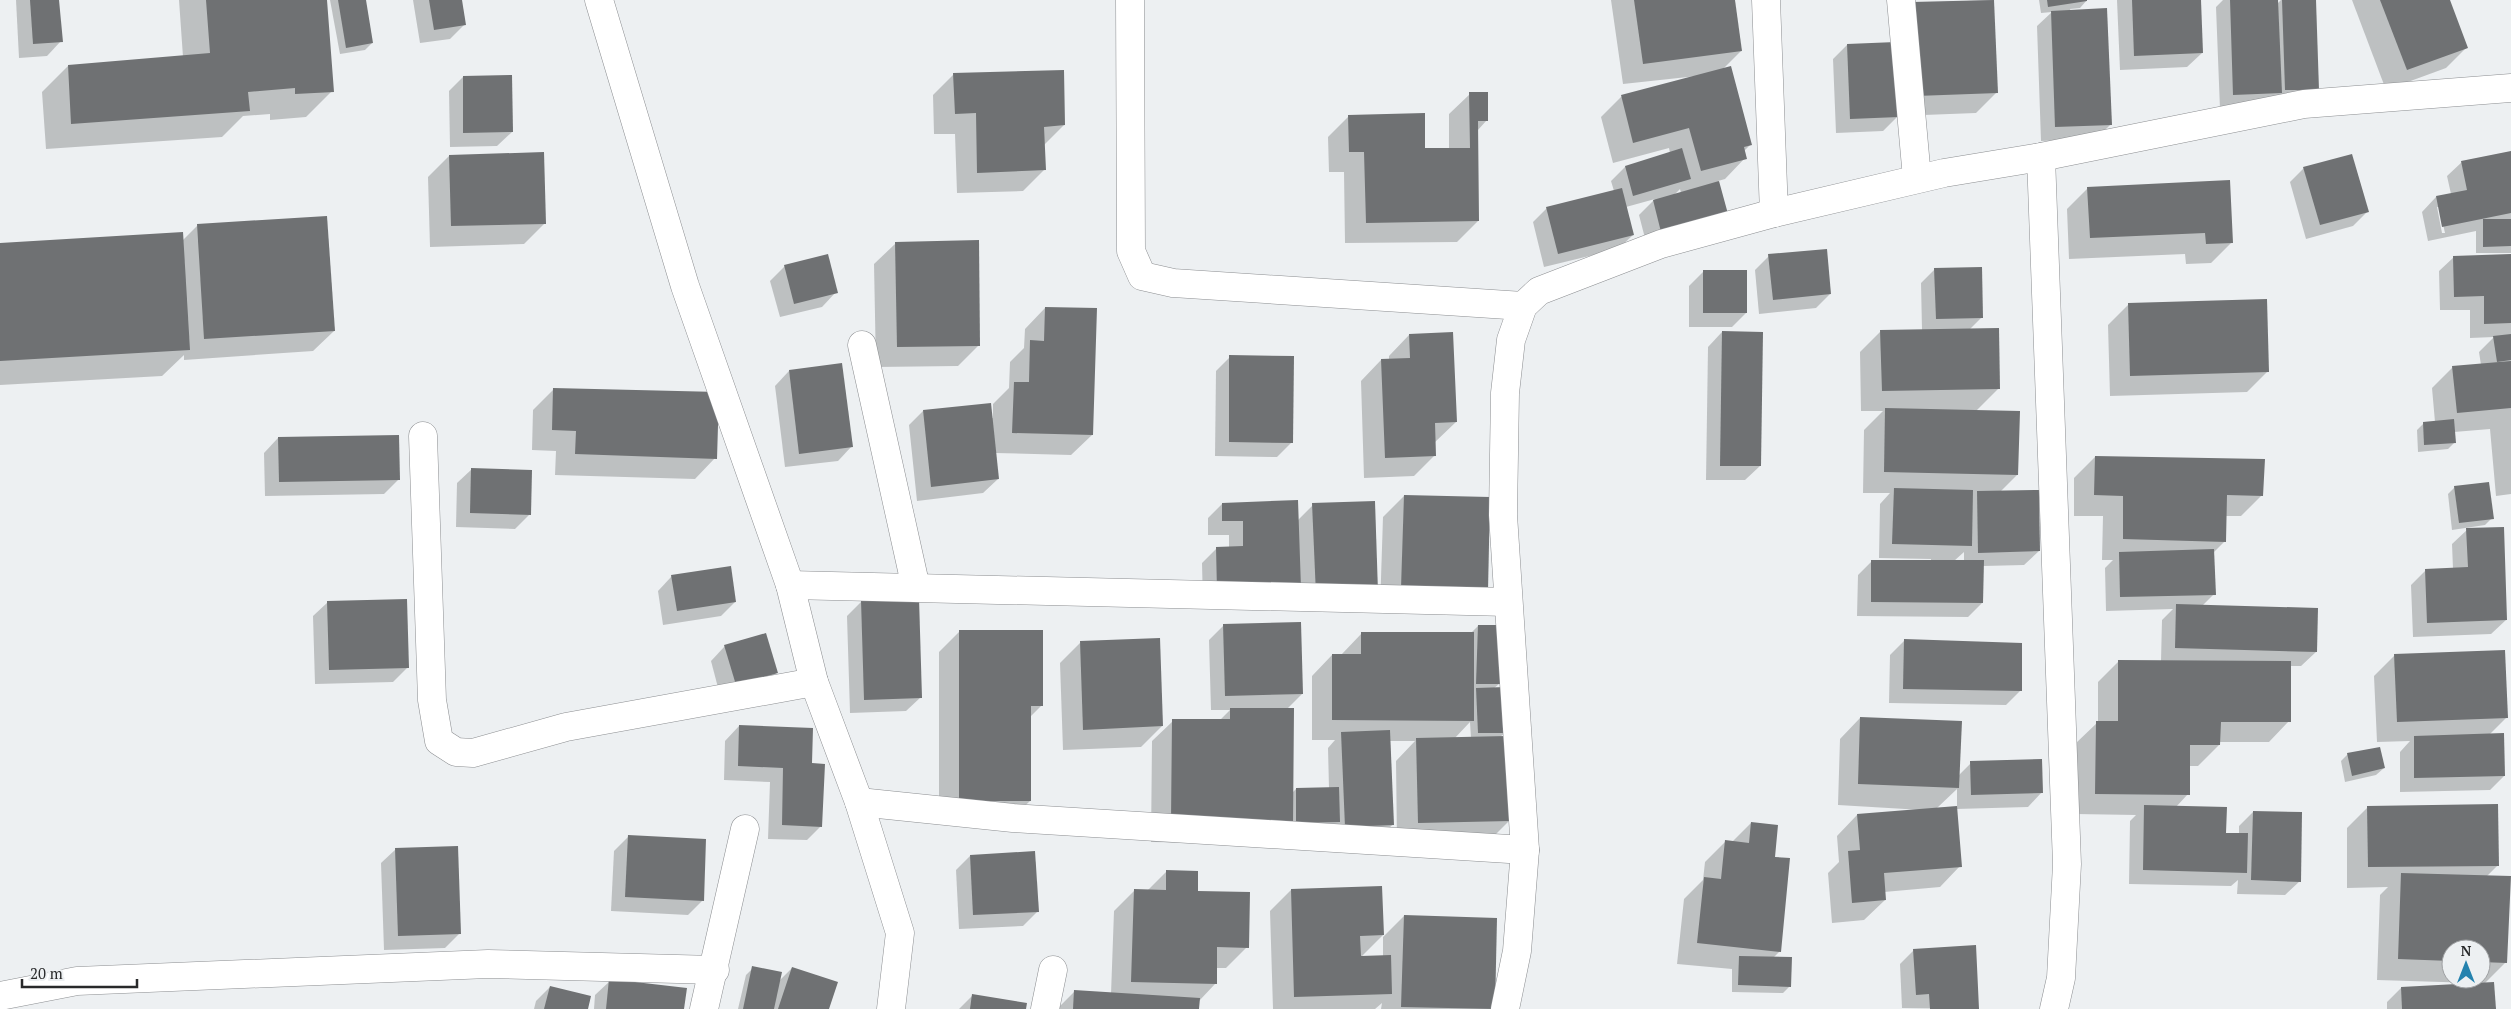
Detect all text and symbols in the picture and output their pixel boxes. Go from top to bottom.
north arrow [2441,939,2491,989]
text: N [2461,941,2472,960]
scale bar [22,956,138,988]
text: 20 m [30,963,63,983]

